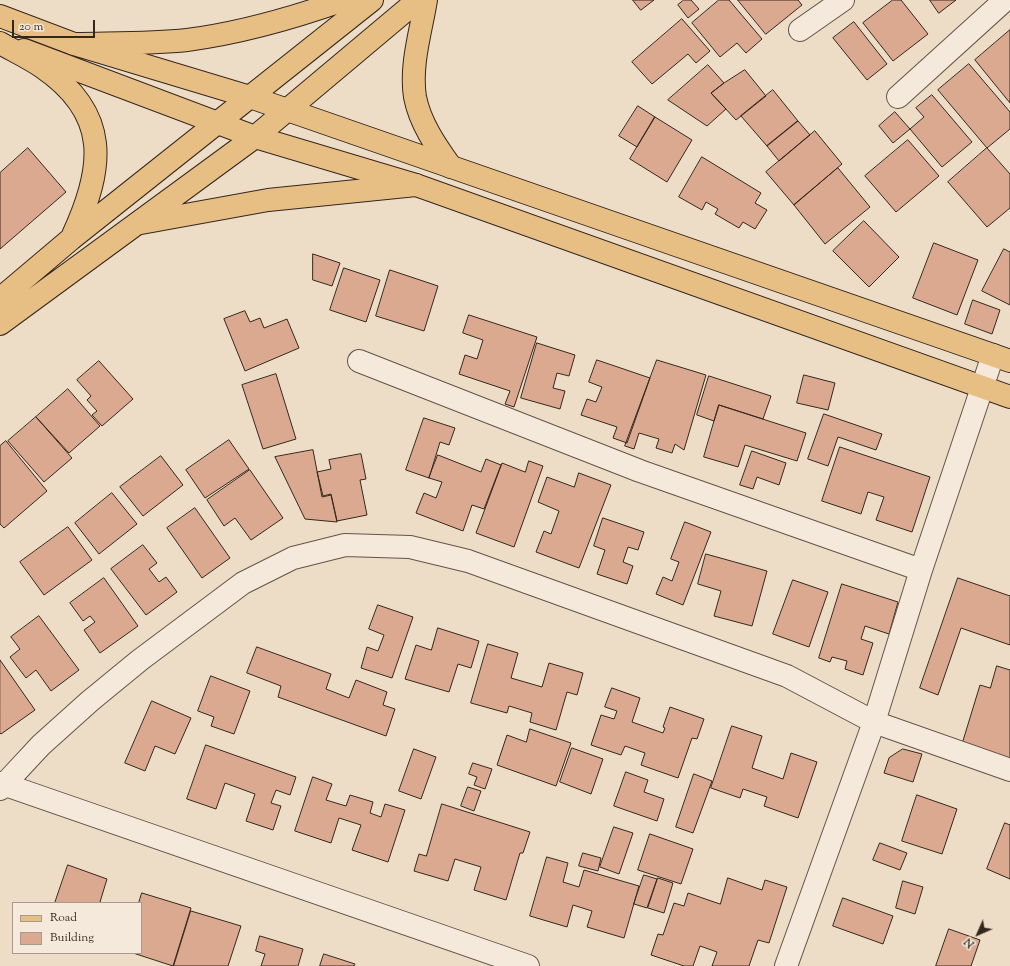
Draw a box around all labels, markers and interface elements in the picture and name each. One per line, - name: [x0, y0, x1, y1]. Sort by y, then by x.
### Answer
- scale bar: [14, 12, 97, 38]
- text: 20 m: [19, 18, 43, 36]
- legend: [12, 902, 142, 954]
- text: Road: [50, 909, 77, 927]
- north arrow: [958, 914, 998, 954]
- text: Building: [50, 929, 94, 947]
- text: N: [961, 934, 978, 951]

